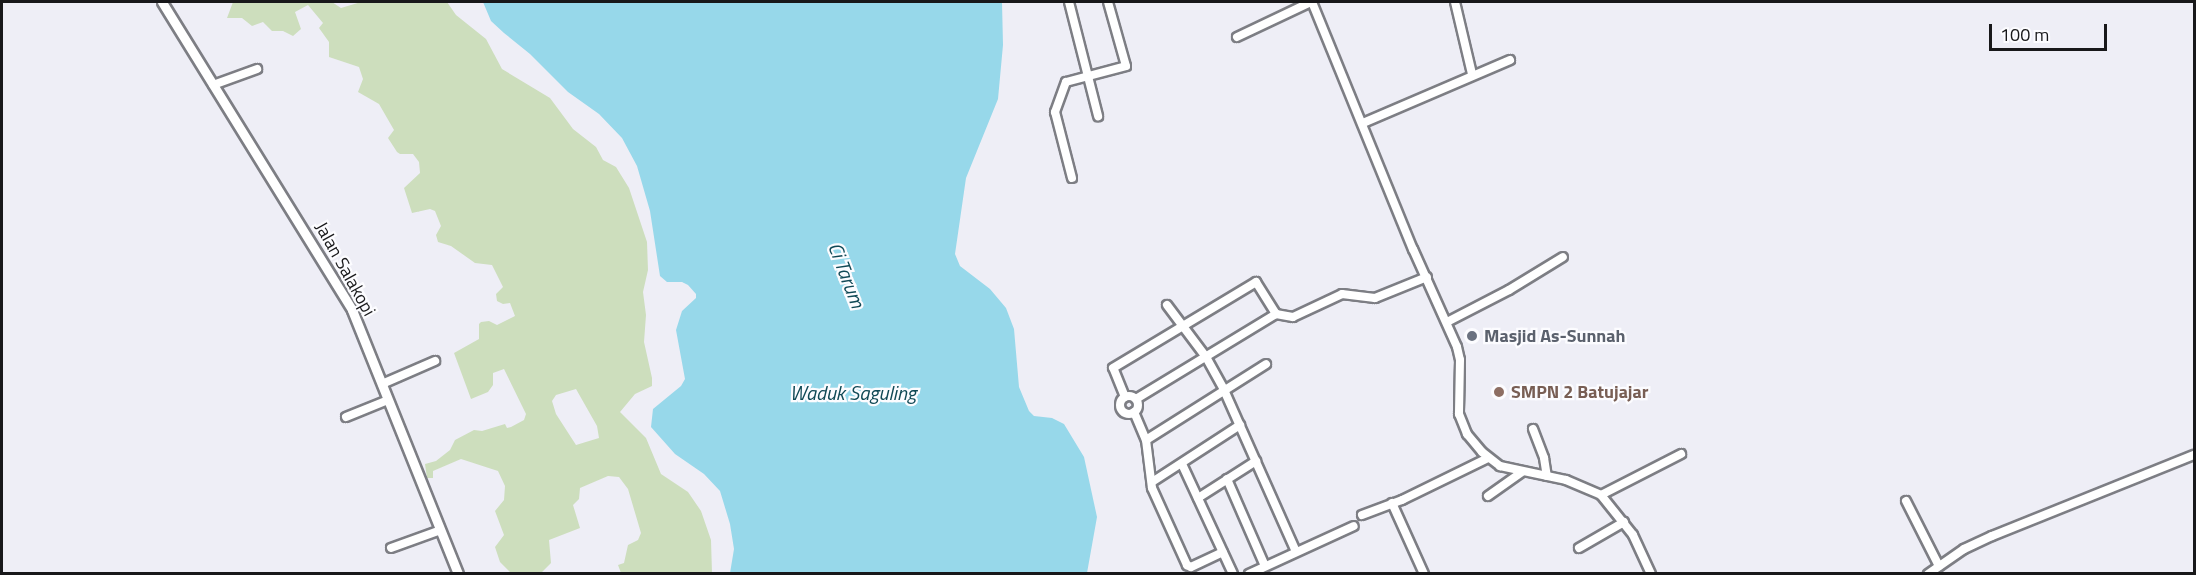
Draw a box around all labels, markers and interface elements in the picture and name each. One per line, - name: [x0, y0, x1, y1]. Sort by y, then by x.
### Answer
- scale bar: [1992, 12, 2110, 50]
- text: 100 m: [2000, 21, 2049, 48]
- street label: Jalan Salakopi: [310, 218, 380, 320]
- water label: Ci Tarum: [824, 239, 870, 311]
- place label: Masjid As-Sunnah: [1484, 325, 1625, 347]
- marker: Masjid As-Sunnah: [1465, 329, 1479, 343]
- water label: Waduk Saguling: [790, 380, 916, 404]
- place label: SMPN 2 Batujajar: [1511, 381, 1648, 403]
- marker: SMPN 2 Batujajar: [1492, 385, 1506, 399]

